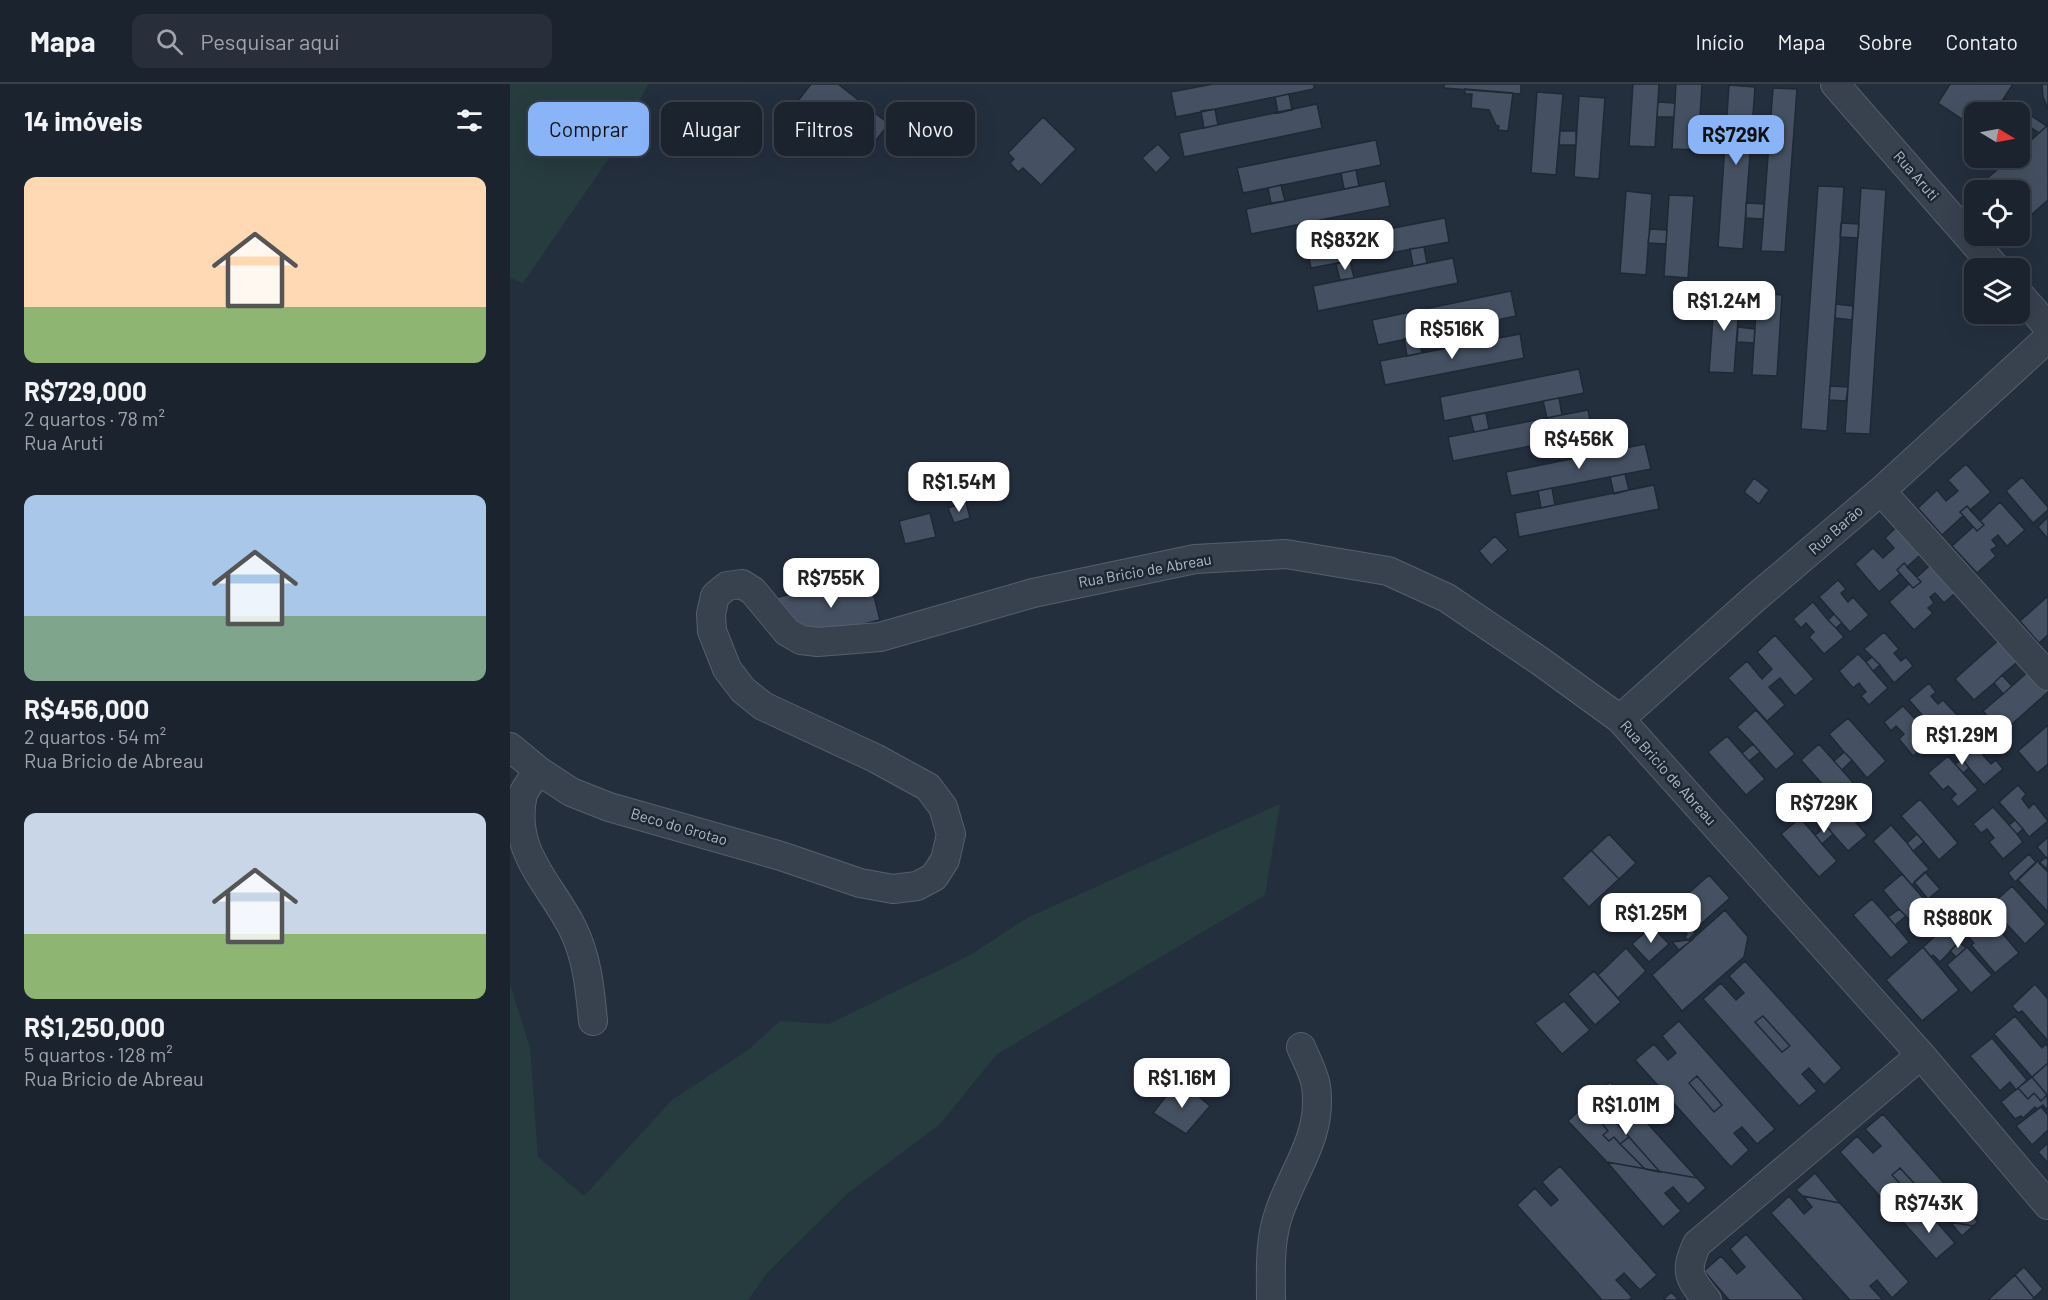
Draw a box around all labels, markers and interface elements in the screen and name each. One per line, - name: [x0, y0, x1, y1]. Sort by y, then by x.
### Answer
- search box: [132, 14, 552, 68]
- text: Mapa: [30, 24, 96, 58]
- icon: search: [153, 25, 186, 58]
- text: Pesquisar aqui: [201, 28, 340, 54]
- text: Início: [1696, 29, 1744, 54]
- text: Mapa: [1777, 29, 1826, 54]
- text: Sobre: [1859, 29, 1912, 54]
- text: Contato: [1945, 29, 2018, 54]
- chip: Comprar: [528, 102, 649, 156]
- chip: Alugar: [661, 102, 762, 156]
- chip: Filtros: [774, 102, 874, 156]
- chip: Novo: [886, 102, 975, 156]
- north arrow: [1964, 102, 2030, 168]
- map controls: [1964, 102, 2030, 324]
- icon: filters: [453, 104, 486, 137]
- text: 14 imóveis: [24, 105, 142, 136]
- pin: R$729K: [1687, 115, 1785, 166]
- text: R$729K: [1702, 122, 1770, 146]
- street label: Rua Aruti: [1890, 147, 1943, 204]
- button: locate: [1964, 180, 2030, 246]
- icon: home: [201, 216, 309, 324]
- pin: R$832K: [1296, 220, 1394, 271]
- text: R$832K: [1310, 227, 1380, 251]
- button: layers: [1964, 258, 2030, 324]
- pin: R$1.24M: [1669, 281, 1779, 332]
- text: R$1.24M: [1687, 288, 1761, 312]
- pin: R$516K: [1403, 309, 1501, 360]
- text: R$516K: [1420, 316, 1484, 340]
- text: R$729,000: [24, 375, 147, 406]
- text: 2 quartos · 78 m²: [24, 406, 165, 430]
- pin: R$456K: [1530, 419, 1628, 470]
- text: R$456K: [1544, 426, 1614, 450]
- text: Rua Aruti: [24, 430, 104, 454]
- pin: R$1.54M: [904, 462, 1014, 513]
- text: R$1.54M: [922, 469, 996, 493]
- street label: Rua Barão: [1805, 501, 1866, 558]
- icon: home: [201, 534, 309, 642]
- street label: Rua Bricio de Abreau: [1077, 549, 1213, 591]
- pin: R$755K: [782, 558, 880, 609]
- text: R$755K: [797, 565, 865, 589]
- text: R$456,000: [24, 693, 149, 724]
- pin: R$1.29M: [1907, 715, 2017, 766]
- street label: Rua Bricio de Abreau: [1617, 716, 1721, 828]
- text: R$1.29M: [1926, 722, 1998, 746]
- text: 2 quartos · 54 m²: [24, 724, 166, 748]
- text: Rua Bricio de Abreau: [24, 748, 204, 772]
- pin: R$729K: [1775, 783, 1873, 834]
- text: R$729K: [1790, 790, 1858, 814]
- street label: Beco do Grotao: [629, 804, 730, 848]
- icon: home: [201, 852, 309, 960]
- pin: R$1.25M: [1596, 893, 1706, 944]
- pin: R$880K: [1909, 898, 2007, 949]
- text: R$1.25M: [1615, 900, 1687, 924]
- text: R$880K: [1923, 905, 1993, 929]
- text: R$1,250,000: [24, 1011, 165, 1042]
- text: 5 quartos · 128 m²: [24, 1042, 173, 1066]
- pin: R$1.16M: [1127, 1058, 1237, 1109]
- text: R$1.16M: [1148, 1065, 1216, 1089]
- text: Rua Bricio de Abreau: [24, 1066, 204, 1090]
- pin: R$1.01M: [1571, 1085, 1681, 1136]
- text: R$1.01M: [1592, 1092, 1660, 1116]
- pin: R$743K: [1880, 1183, 1978, 1234]
- text: R$743K: [1894, 1190, 1964, 1214]

